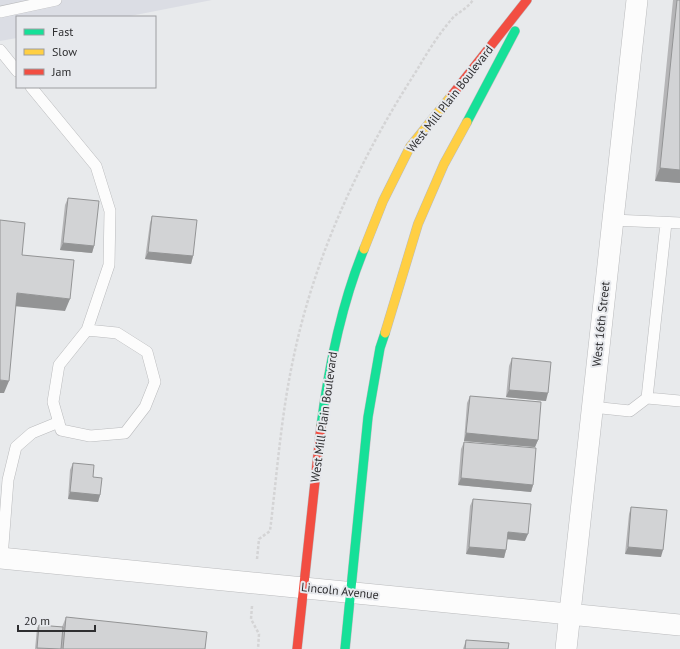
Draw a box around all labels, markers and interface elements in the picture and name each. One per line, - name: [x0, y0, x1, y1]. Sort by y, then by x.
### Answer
- legend: [16, 16, 156, 88]
- text: Fast: [52, 24, 73, 39]
- street label: West Mill Plain Boulevard: [403, 42, 496, 155]
- text: Slow: [52, 44, 77, 59]
- text: Jam: [51, 64, 71, 79]
- street label: West 16th Street: [589, 281, 612, 367]
- street label: West Mill Plain Boulevard: [307, 351, 340, 483]
- street label: Lincoln Avenue: [301, 579, 380, 602]
- scale bar: [18, 607, 95, 633]
- text: 20 m: [24, 613, 50, 628]

